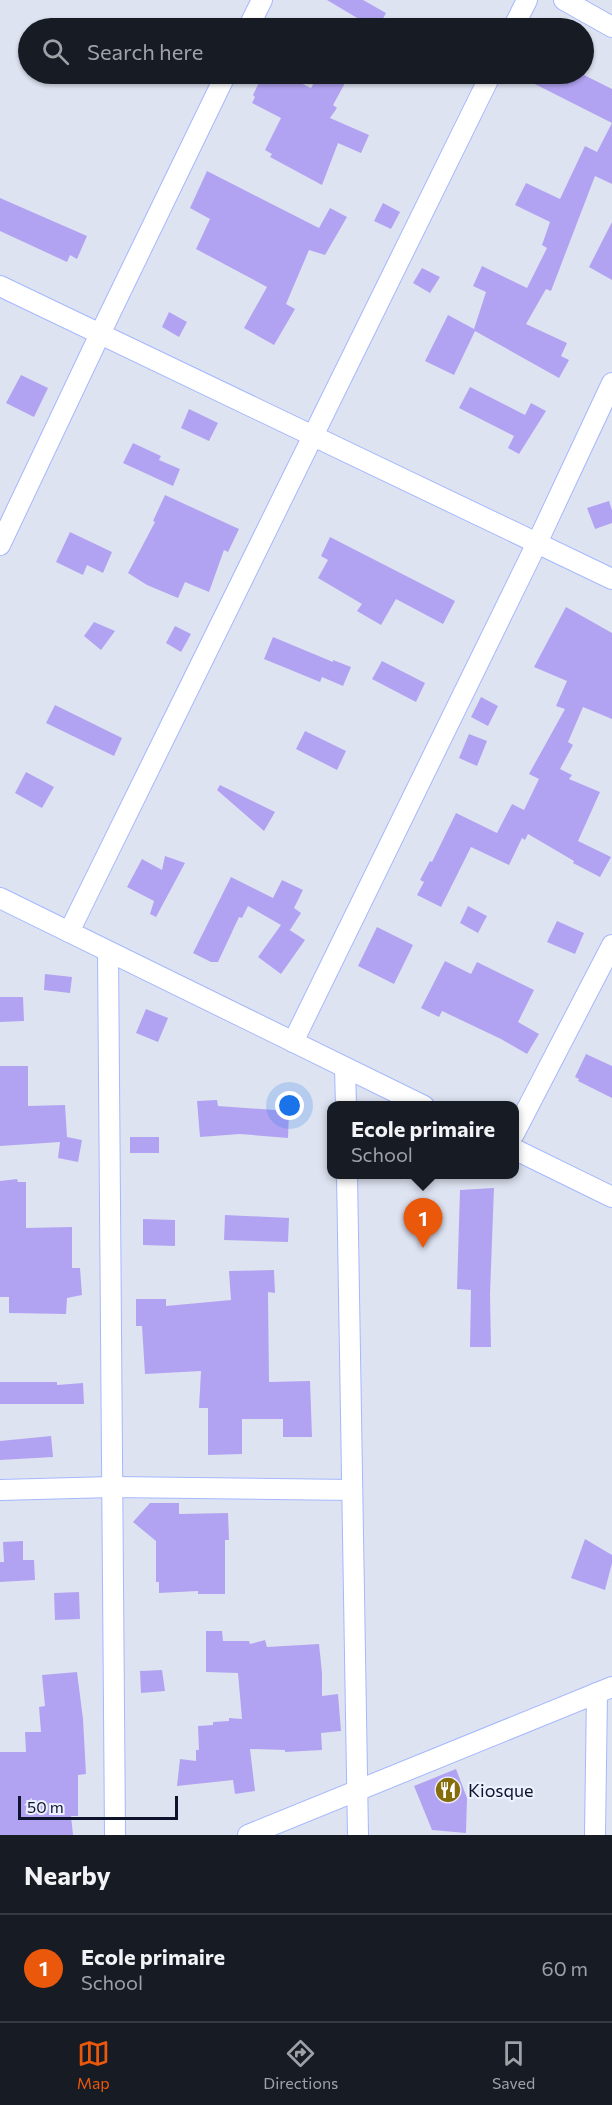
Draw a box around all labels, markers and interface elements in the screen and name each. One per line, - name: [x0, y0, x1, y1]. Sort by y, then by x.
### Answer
- search box: [18, 18, 594, 84]
- icon: search: [39, 35, 72, 68]
- text: Search here: [87, 38, 203, 65]
- your location: [275, 1091, 304, 1120]
- popup: [327, 1101, 519, 1179]
- text: Ecole primaire: [351, 1115, 495, 1142]
- text: School: [351, 1142, 413, 1166]
- pin: 1: [404, 1198, 442, 1248]
- restaurant icon: Kiosque: [433, 1775, 463, 1805]
- place label: Kiosque: [468, 1779, 534, 1801]
- scale bar: [18, 1793, 178, 1820]
- text: 50 m: [27, 1797, 64, 1816]
- text: Nearby: [24, 1859, 111, 1890]
- text: Ecole primaire: [81, 1943, 225, 1970]
- text: 1: [39, 1956, 48, 1980]
- text: 60 m: [542, 1956, 588, 1980]
- text: School: [81, 1970, 143, 1994]
- tab: Map: [77, 2037, 110, 2092]
- tab: Directions: [263, 2037, 338, 2092]
- tab: Saved: [492, 2037, 535, 2092]

